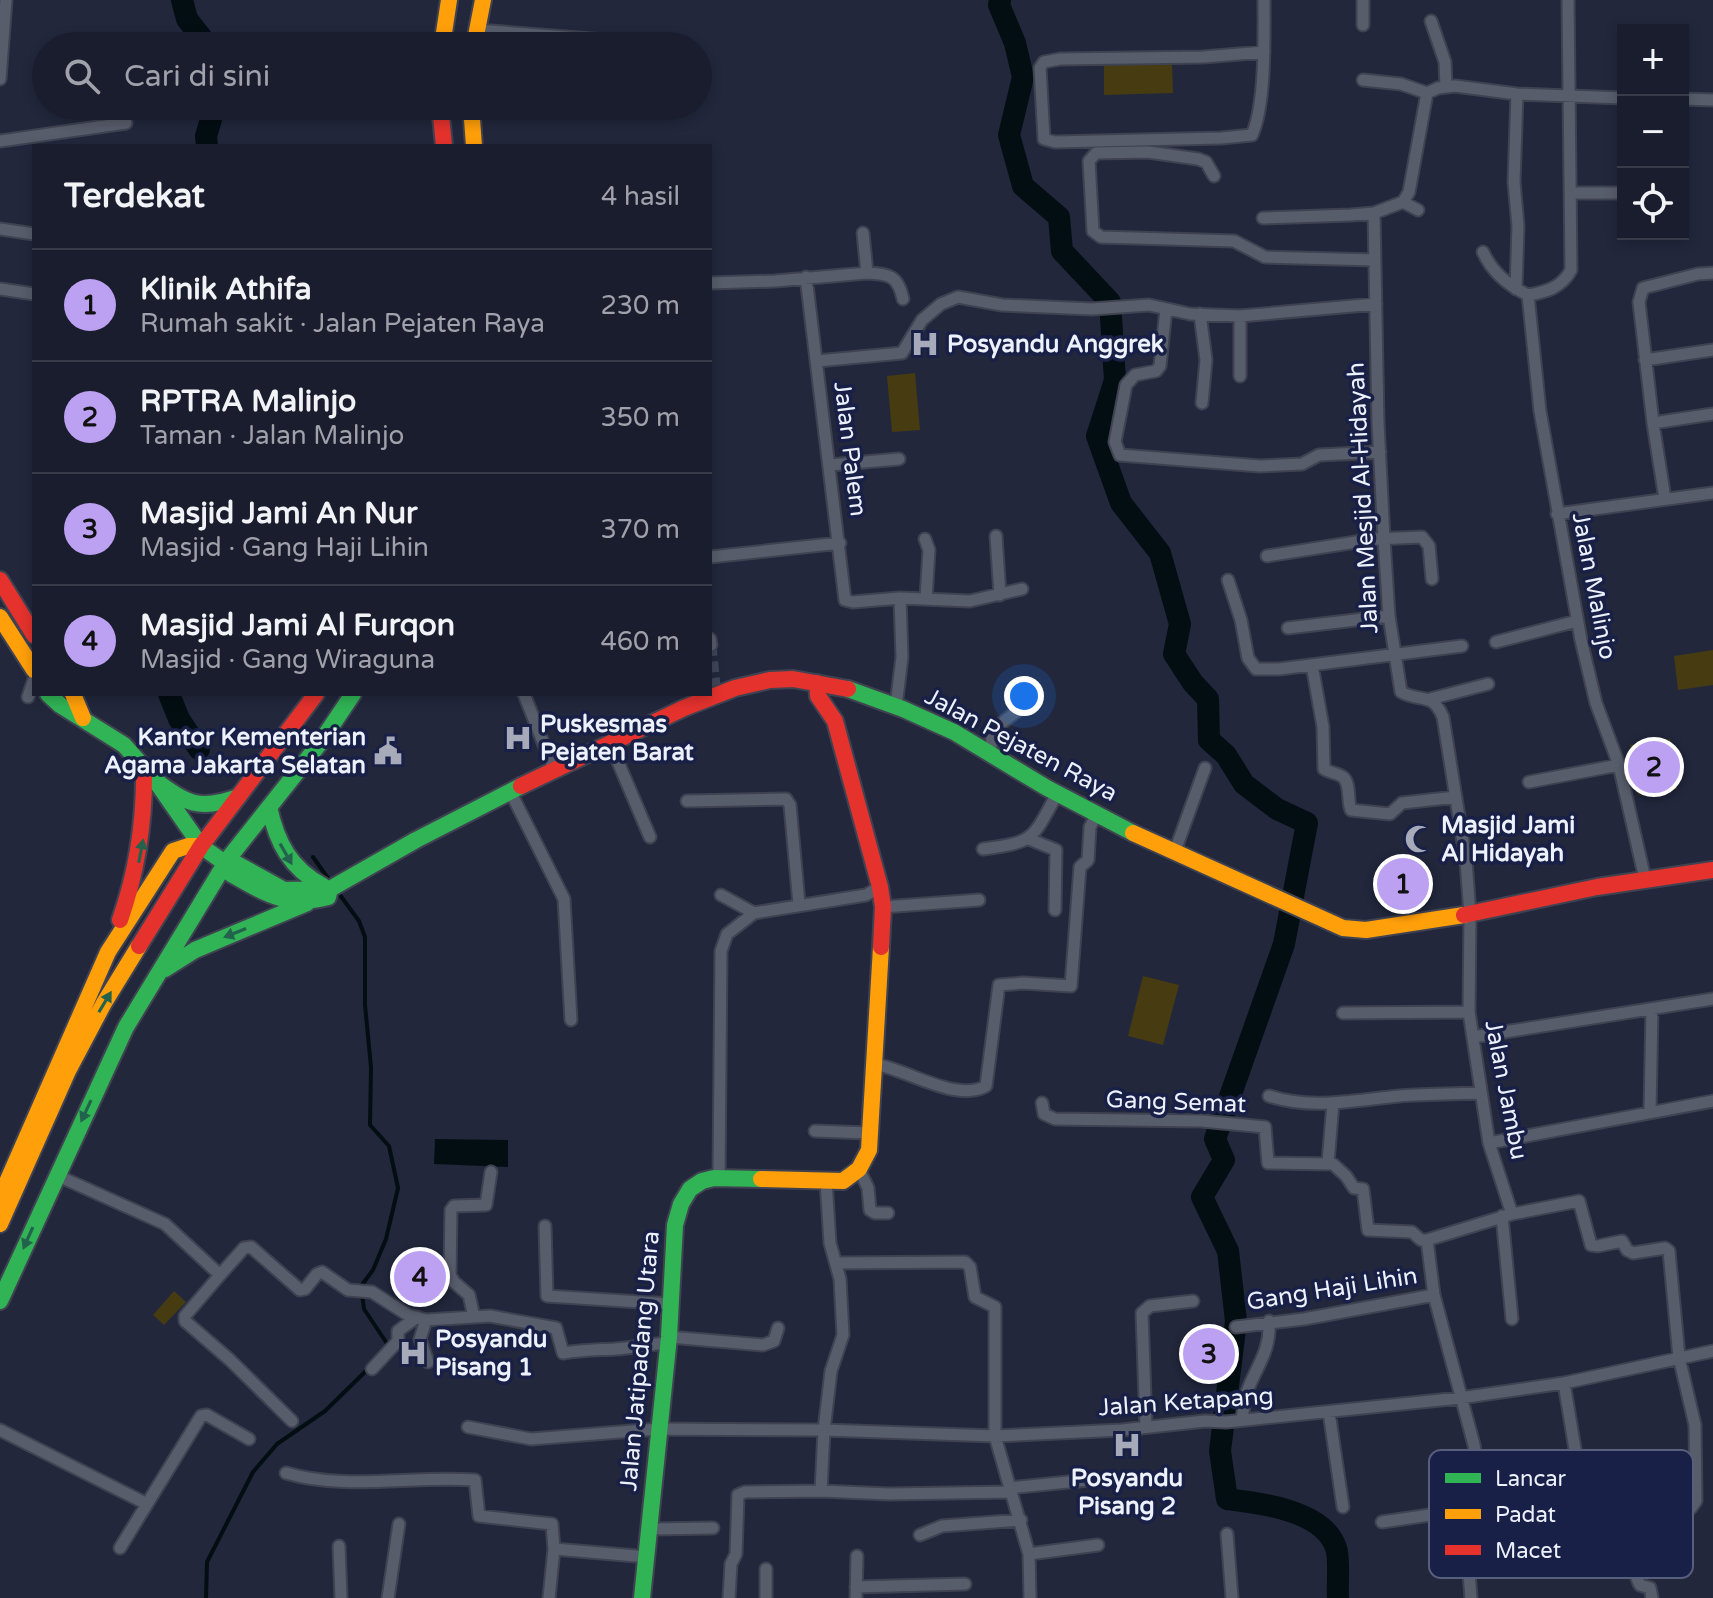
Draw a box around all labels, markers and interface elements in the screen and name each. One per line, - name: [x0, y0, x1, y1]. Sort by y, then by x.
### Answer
- map controls: [1617, 24, 1689, 240]
- button: +: [1617, 24, 1689, 96]
- search box: [32, 32, 712, 120]
- icon: search: [60, 54, 104, 98]
- text: Cari di sini: [124, 58, 270, 95]
- button: −: [1617, 96, 1689, 168]
- button: locate: [1617, 168, 1689, 240]
- text: Terdekat: [64, 176, 205, 217]
- text: 4 hasil: [601, 181, 680, 212]
- text: Klinik Athifa: [140, 271, 312, 308]
- text: 1: [82, 290, 98, 321]
- text: 230 m: [600, 290, 680, 321]
- text: Rumah sakit · Jalan Pejaten Raya: [140, 308, 545, 339]
- hospital icon: Posyandu Anggrek: [910, 329, 940, 359]
- place label: Posyandu Anggrek: [947, 330, 1164, 359]
- street label: Jalan Mesjid Al-Hidayah: [1341, 362, 1385, 634]
- street label: Jalan Palem: [827, 380, 873, 518]
- text: RPTRA Malinjo: [140, 383, 356, 420]
- text: 2: [82, 402, 98, 433]
- text: 350 m: [600, 402, 680, 433]
- text: Taman · Jalan Malinjo: [140, 420, 404, 451]
- text: Masjid Jami An Nur: [140, 495, 417, 532]
- street label: Jalan Malinjo: [1566, 510, 1622, 662]
- text: 3: [82, 514, 98, 545]
- text: 370 m: [600, 514, 680, 545]
- text: Masjid · Gang Haji Lihin: [140, 532, 429, 563]
- text: Masjid Jami Al Furqon: [140, 607, 455, 644]
- text: 4: [82, 626, 98, 657]
- text: 460 m: [600, 626, 680, 657]
- text: Masjid · Gang Wiraguna: [140, 644, 435, 675]
- your location: [1004, 676, 1044, 716]
- street label: Jalan Pejaten Raya: [920, 682, 1122, 808]
- place label: Puskesmas Pejaten Barat: [540, 710, 695, 767]
- place label: Kantor Kementerian Agama Jakarta Selatan: [104, 723, 366, 780]
- hospital icon: Puskesmas Pejaten Barat: [503, 723, 533, 753]
- public building icon: Kantor Kementerian Agama Jakarta Selatan: [373, 736, 403, 766]
- pin: 2: [1628, 737, 1680, 797]
- place label: Masjid Jami Al Hidayah: [1441, 811, 1575, 868]
- mosque icon: Masjid Jami Al Hidayah: [1404, 824, 1434, 854]
- one-way arrow: [135, 838, 147, 863]
- one-way arrow: [279, 843, 293, 865]
- pin: 1: [1377, 854, 1429, 914]
- one-way arrow: [223, 927, 247, 940]
- one-way arrow: [98, 991, 112, 1013]
- street label: Jalan Jambu: [1478, 1018, 1534, 1162]
- street label: Gang Semat: [1105, 1085, 1247, 1119]
- one-way arrow: [79, 1099, 93, 1122]
- one-way arrow: [21, 1226, 35, 1250]
- street label: Jalan Jatipadang Utara: [614, 1230, 666, 1492]
- pin: 4: [394, 1247, 446, 1307]
- street label: Gang Haji Lihin: [1244, 1261, 1420, 1317]
- pin: 3: [1183, 1324, 1235, 1384]
- place label: Posyandu Pisang 1: [435, 1325, 547, 1382]
- hospital icon: Posyandu Pisang 1: [398, 1338, 428, 1368]
- street label: Jalan Ketapang: [1097, 1381, 1275, 1423]
- hospital icon: Posyandu Pisang 2: [1112, 1430, 1142, 1460]
- legend: [1429, 1450, 1693, 1578]
- place label: Posyandu Pisang 2: [1071, 1464, 1183, 1521]
- text: Lancar: [1495, 1466, 1567, 1492]
- text: Padat: [1495, 1502, 1556, 1528]
- text: Macet: [1495, 1538, 1561, 1564]

